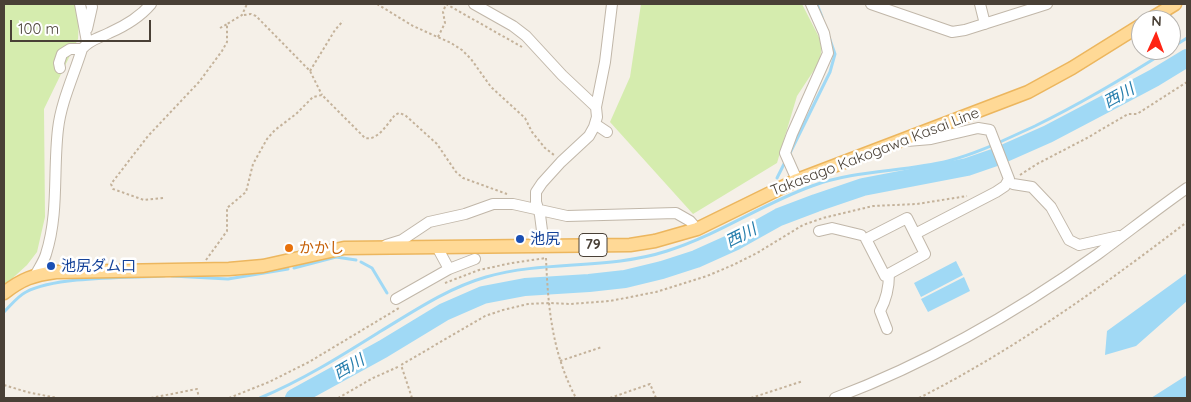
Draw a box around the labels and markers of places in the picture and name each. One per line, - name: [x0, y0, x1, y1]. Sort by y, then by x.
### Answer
- place label: 池尻: [530, 230, 560, 248]
- marker: 池尻: [514, 233, 526, 245]
- place label: かかし: [299, 239, 344, 257]
- marker: かかし: [283, 242, 295, 254]
- place label: 池尻ダム口: [61, 257, 136, 275]
- marker: 池尻ダム口: [45, 260, 57, 272]

